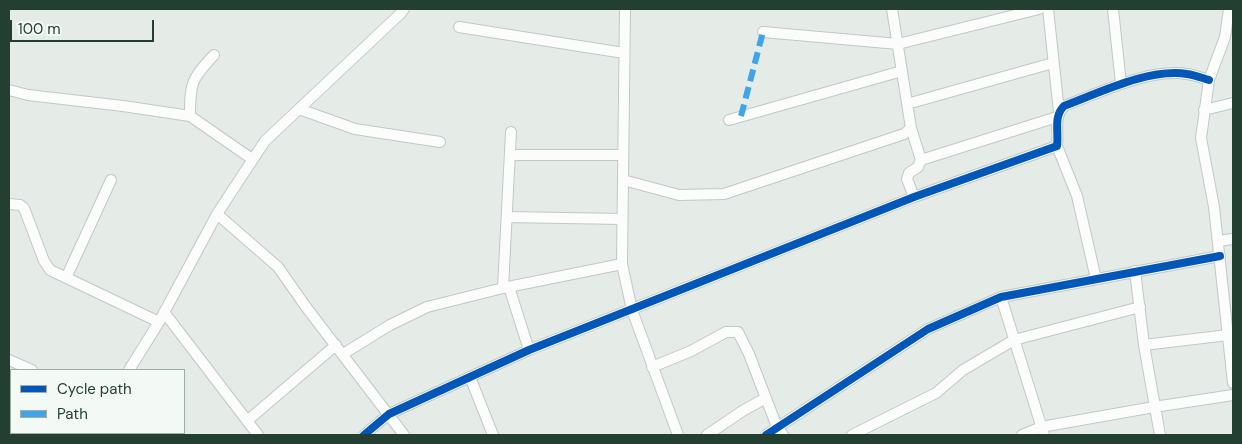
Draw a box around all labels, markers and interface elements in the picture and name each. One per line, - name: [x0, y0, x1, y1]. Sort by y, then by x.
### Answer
- scale bar: [12, 10, 156, 42]
- text: 100 m: [18, 19, 61, 39]
- legend: [10, 369, 185, 434]
- text: Cycle path: [57, 379, 132, 399]
- text: Path: [57, 404, 88, 424]

